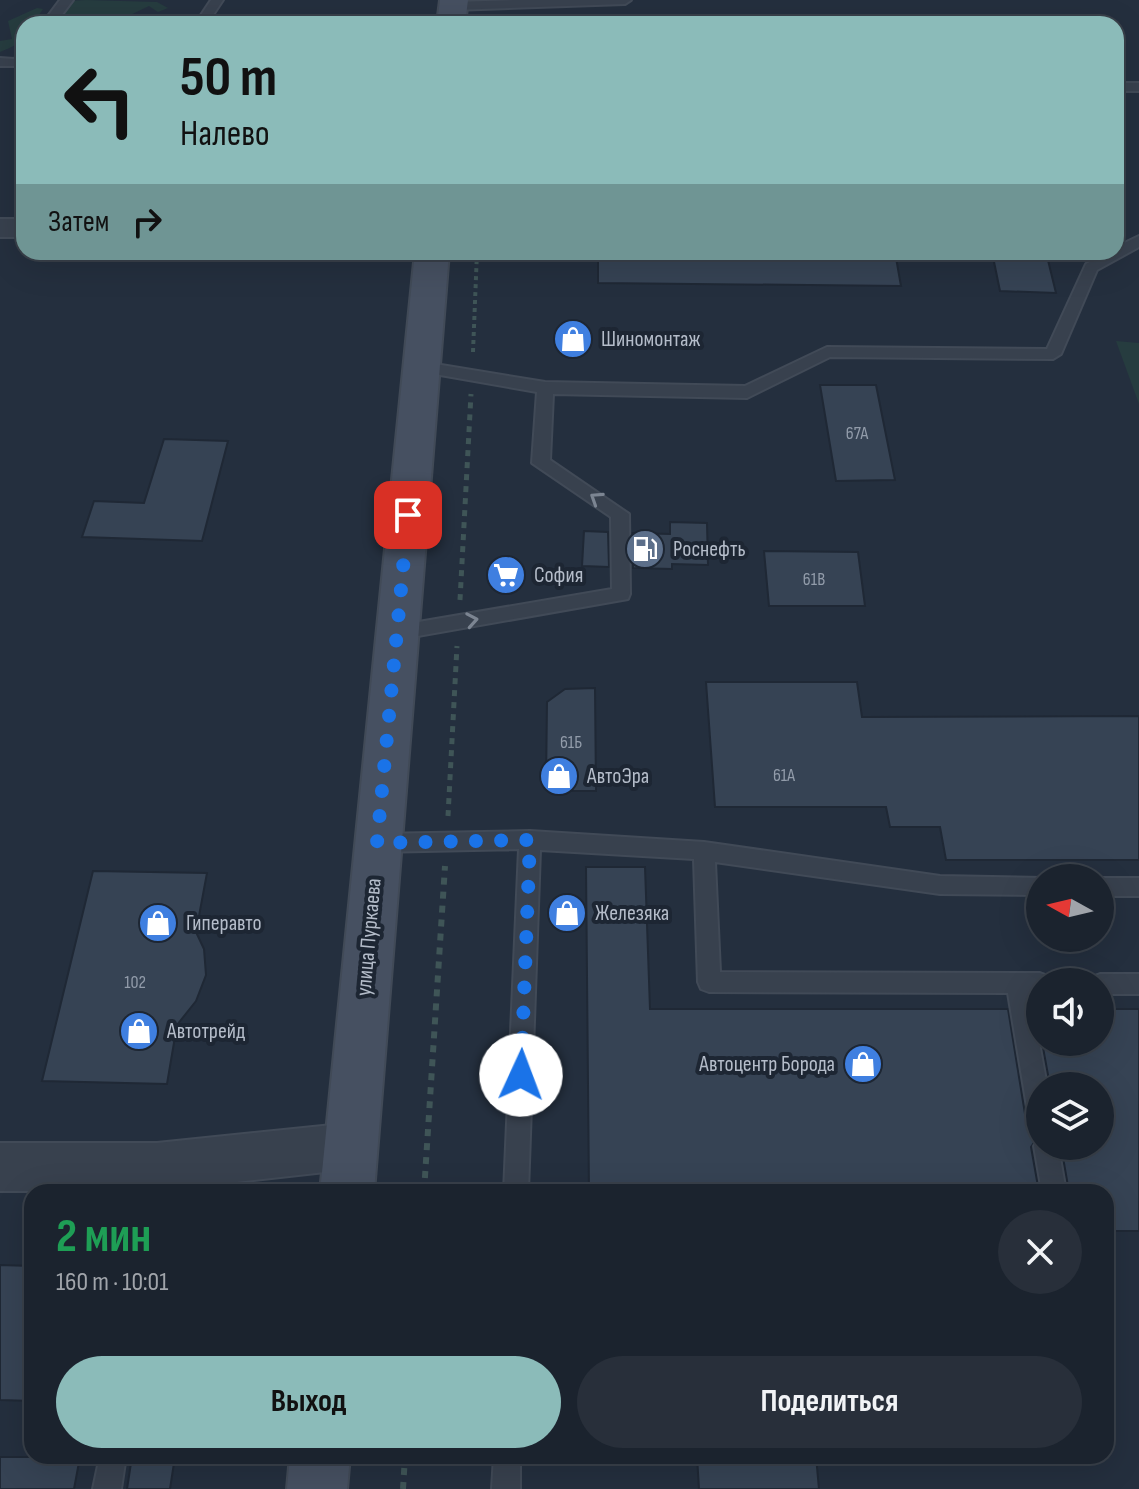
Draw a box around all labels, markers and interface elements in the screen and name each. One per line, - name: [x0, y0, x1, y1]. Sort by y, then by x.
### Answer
- text: 50 m: [180, 45, 277, 112]
- icon: left: [48, 48, 152, 152]
- text: Налево: [180, 113, 270, 156]
- icon: right: [125, 200, 169, 244]
- text: Затем: [48, 204, 109, 240]
- shop icon: Шиномонтаж: [552, 318, 594, 360]
- place label: Шиномонтаж: [601, 326, 701, 353]
- house number: 67А: [846, 423, 869, 444]
- pin: [374, 481, 442, 549]
- icon: arrive: [386, 493, 430, 537]
- one-way arrow: [590, 493, 605, 508]
- fuel station icon: Роснефть: [624, 528, 666, 570]
- place label: Роснефть: [673, 536, 746, 563]
- supermarket icon: София: [485, 554, 527, 596]
- place label: София: [534, 562, 583, 589]
- house number: 61В: [803, 569, 825, 590]
- one-way arrow: [465, 612, 479, 629]
- house number: 61Б: [560, 732, 582, 753]
- shop icon: АвтоЭра: [538, 755, 580, 797]
- place label: АвтоЭра: [586, 763, 649, 790]
- house number: 61А: [773, 765, 795, 786]
- north arrow: [1026, 864, 1114, 952]
- map controls: [1026, 864, 1114, 1160]
- street label: улица Пуркаева: [350, 877, 388, 997]
- shop icon: Железяка: [546, 892, 588, 934]
- place label: Железяка: [595, 900, 669, 927]
- shop icon: Гиперавто: [137, 902, 179, 944]
- place label: Гиперавто: [186, 910, 262, 937]
- button: sound: [1026, 968, 1114, 1056]
- house number: 102: [124, 972, 146, 993]
- shop icon: Автотрейд: [118, 1010, 160, 1052]
- place label: Автотрейд: [166, 1018, 245, 1045]
- position arrow: [479, 1033, 563, 1117]
- shop icon: Автоцентр Борода: [842, 1043, 884, 1085]
- place label: Автоцентр Борода: [698, 1051, 835, 1078]
- button: layers: [1026, 1072, 1114, 1160]
- text: 2 мин: [56, 1208, 151, 1265]
- button: close: [998, 1210, 1082, 1294]
- text: 160 m · 10:01: [56, 1267, 168, 1298]
- button: Выход: [56, 1356, 561, 1448]
- button: Поделиться: [577, 1356, 1082, 1448]

